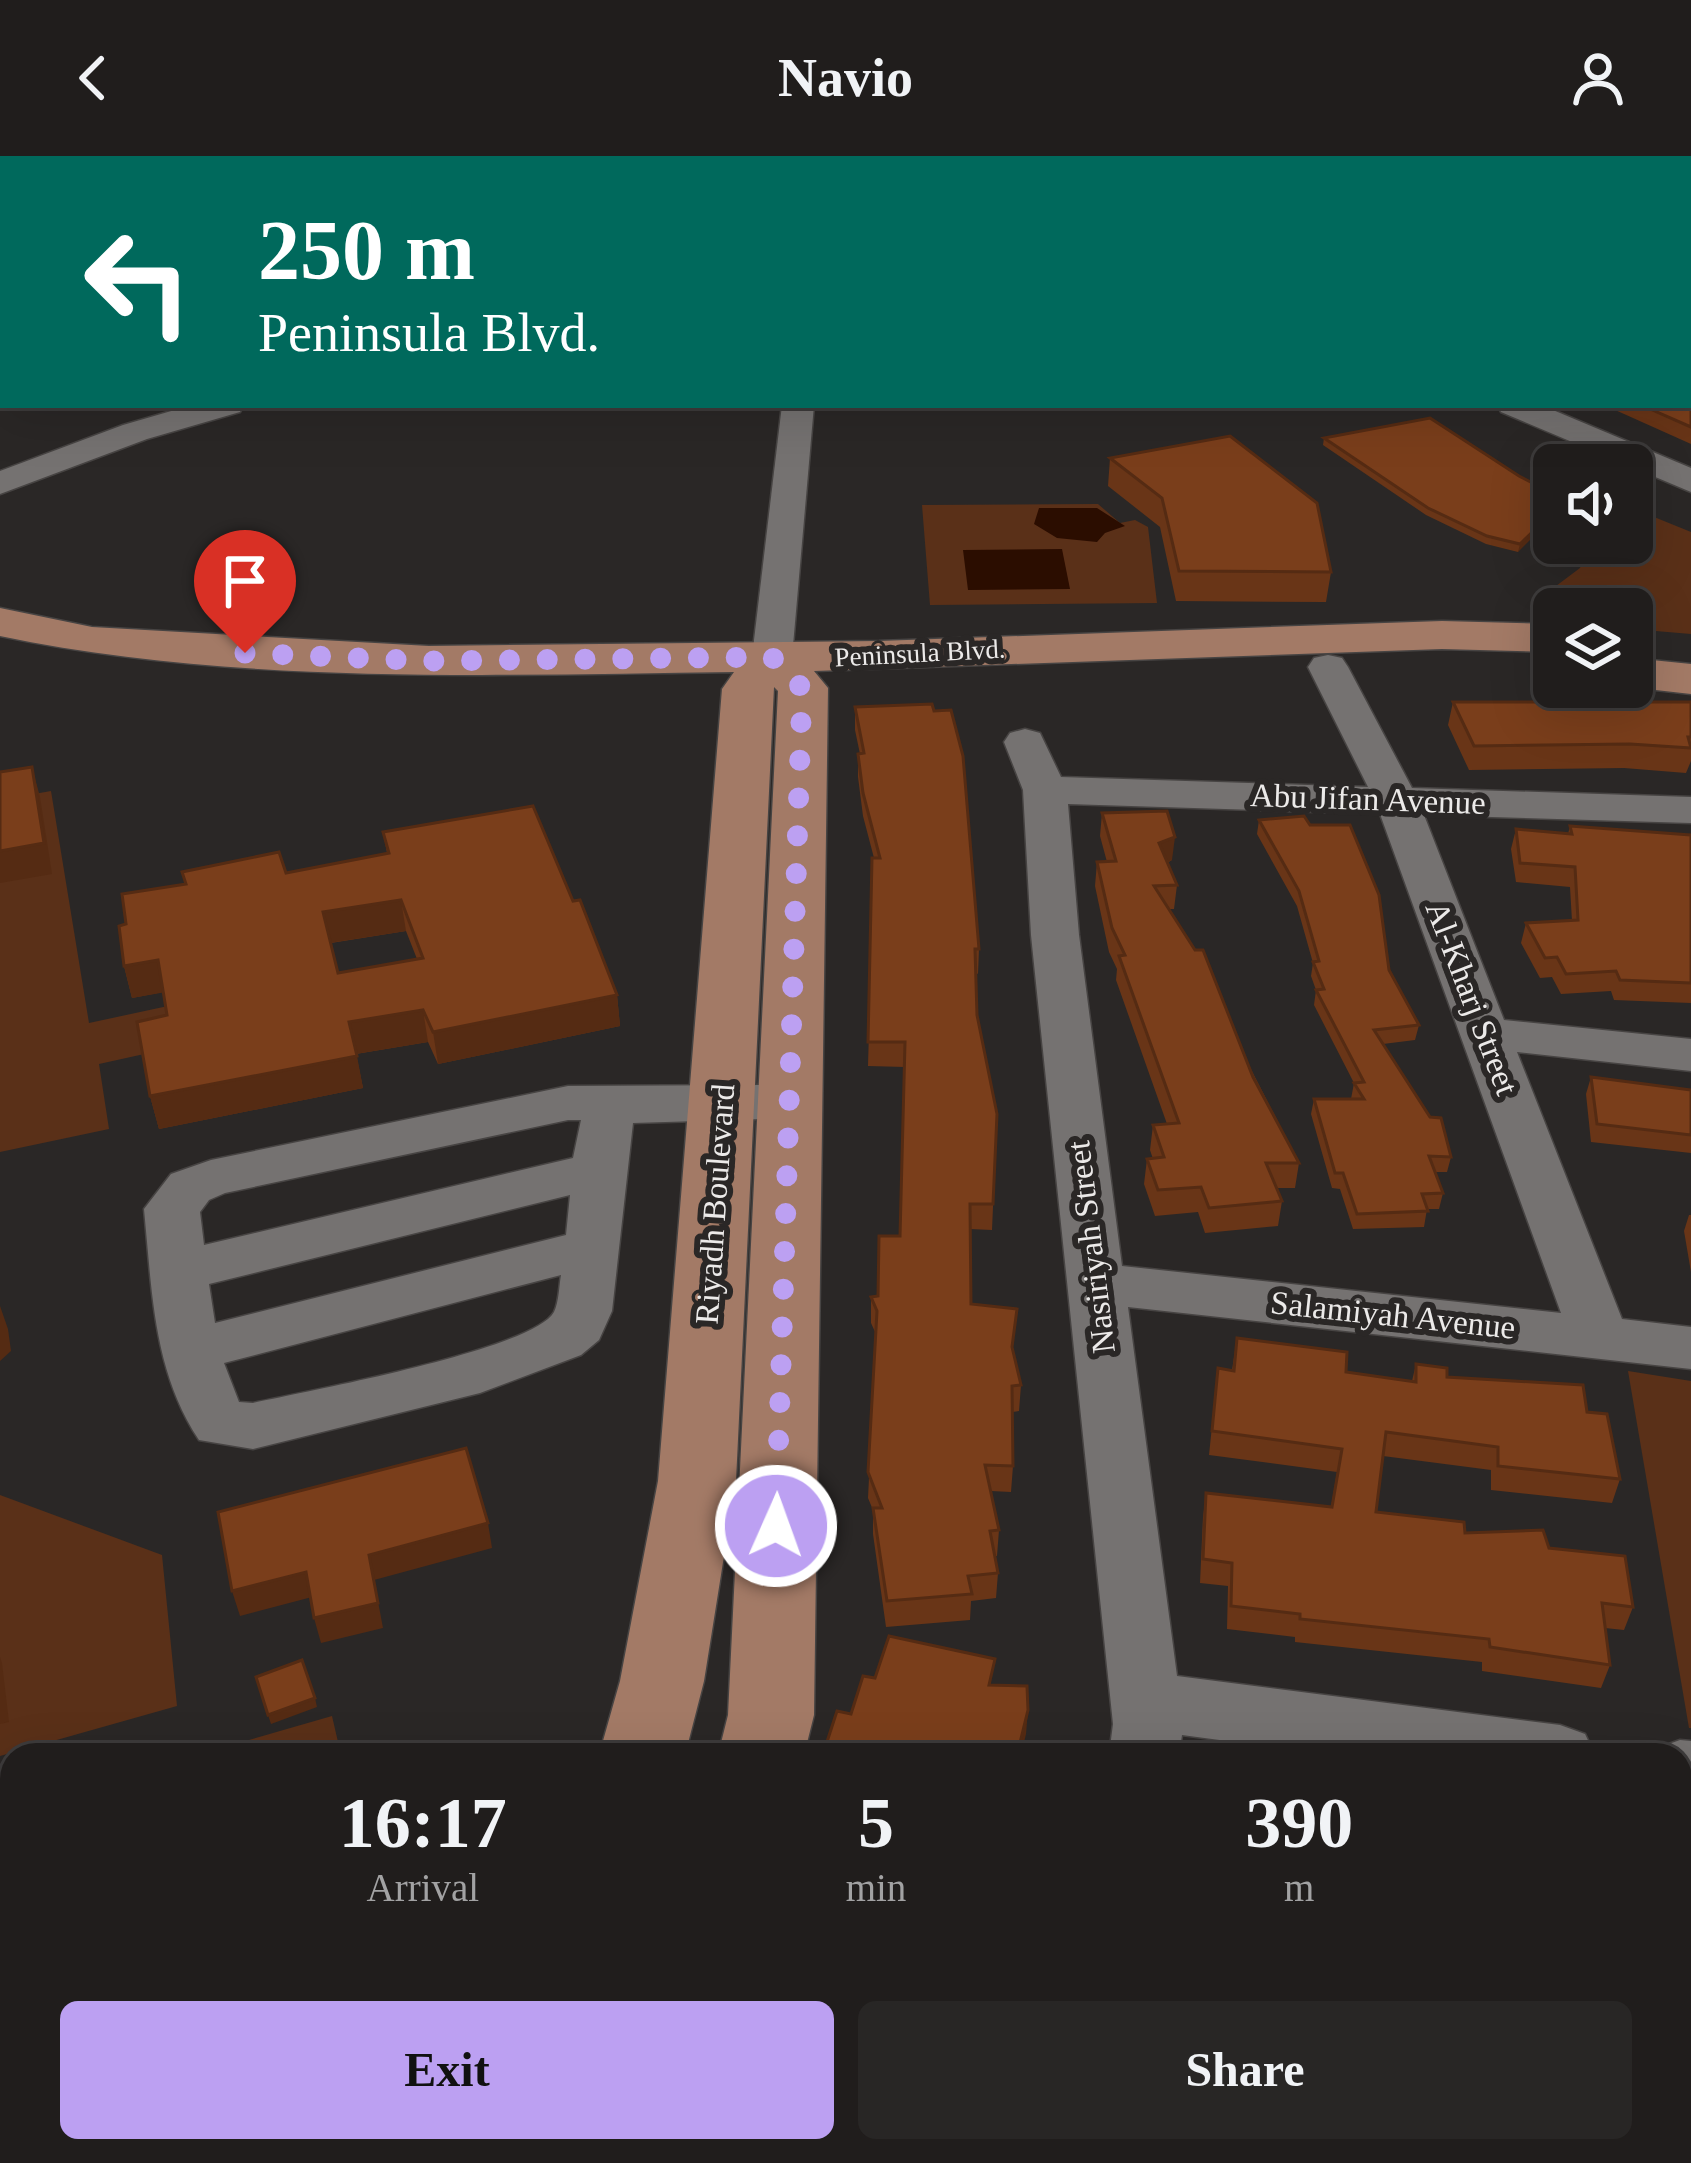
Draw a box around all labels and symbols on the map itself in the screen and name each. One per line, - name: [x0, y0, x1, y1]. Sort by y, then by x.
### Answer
- pin: [194, 530, 296, 653]
- street label: Peninsula Blvd.: [834, 634, 1006, 672]
- street label: Abu Jifan Avenue: [1250, 777, 1486, 821]
- street label: Al-Kharj Street: [1419, 896, 1525, 1100]
- street label: Riyadh Boulevard: [689, 1082, 741, 1325]
- street label: Nasiriyah Street: [1060, 1139, 1122, 1355]
- street label: Salamiyah Avenue: [1269, 1284, 1517, 1346]
- position arrow: [713, 1463, 839, 1589]

